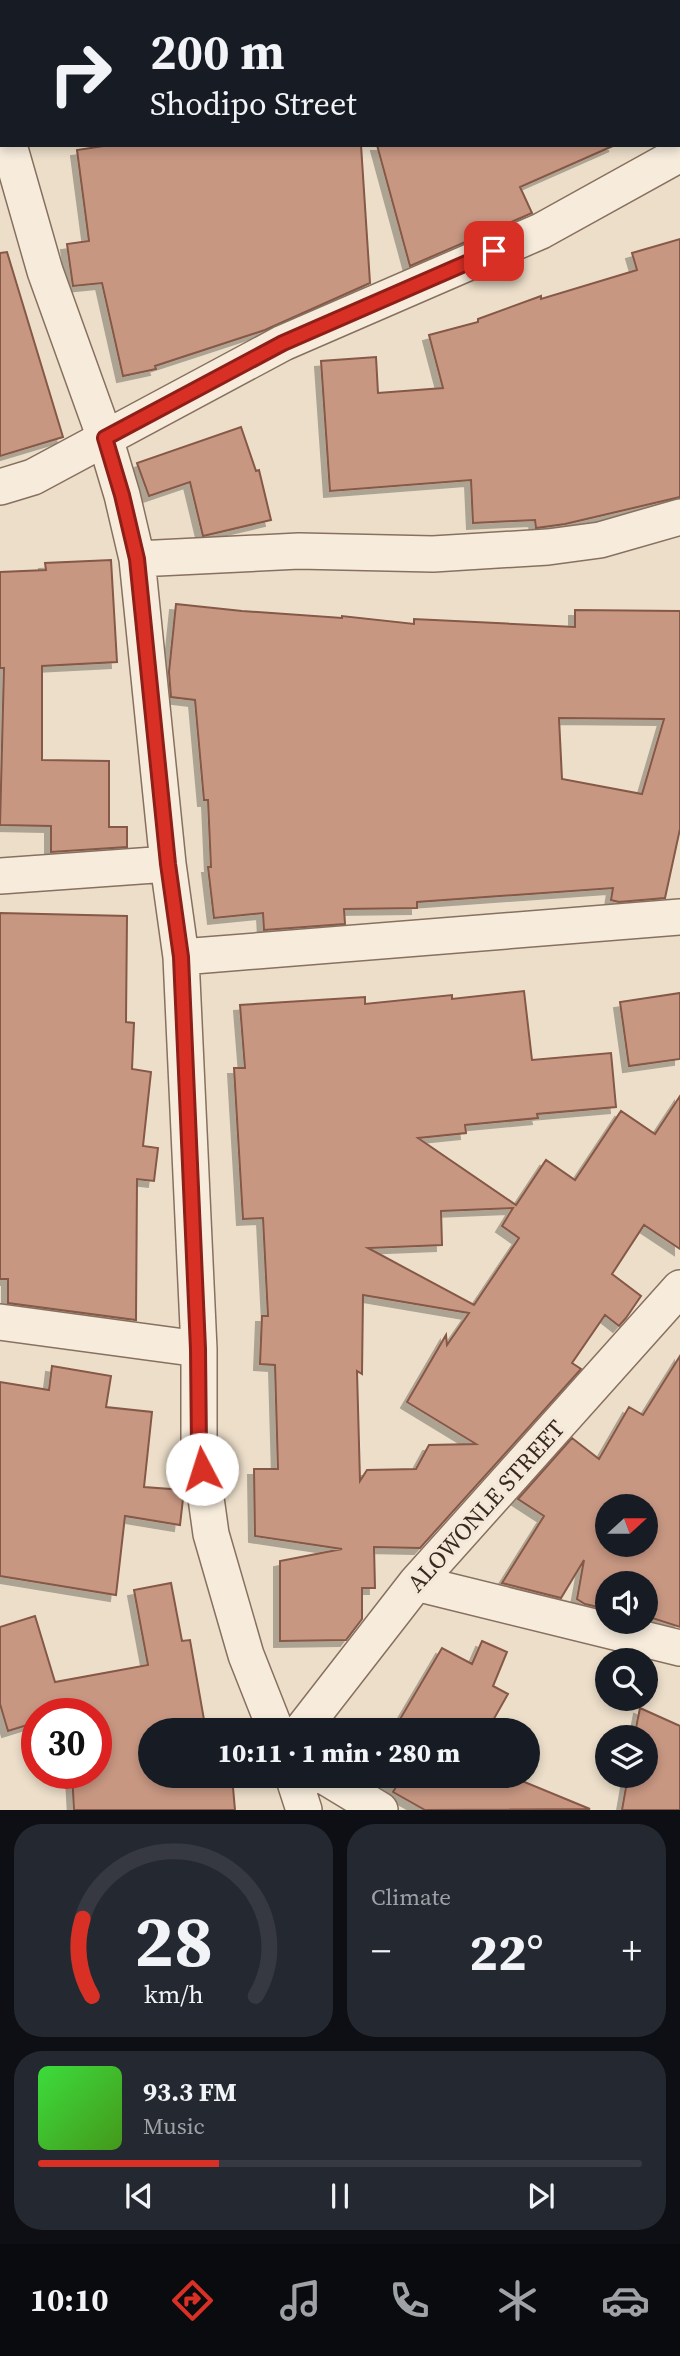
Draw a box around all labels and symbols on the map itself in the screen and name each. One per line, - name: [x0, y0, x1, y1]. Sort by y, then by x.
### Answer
- pin: [464, 221, 524, 281]
- street label: ALOWONLE STREET: [399, 1412, 572, 1599]
- position arrow: [165, 1432, 239, 1506]
- north arrow: [595, 1494, 658, 1558]
- speed limit sign: 30: [21, 1698, 112, 1789]

